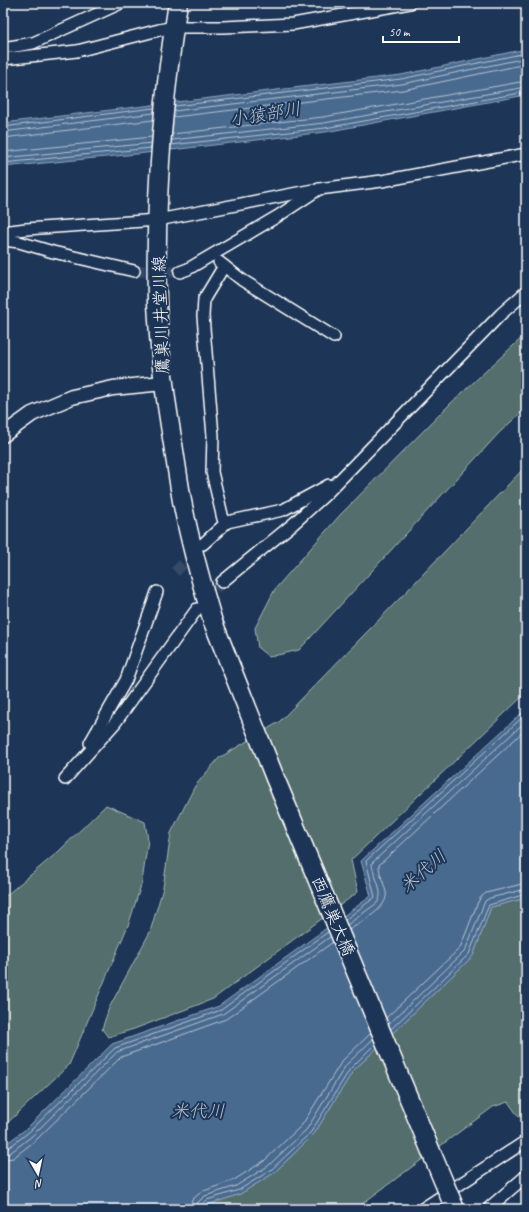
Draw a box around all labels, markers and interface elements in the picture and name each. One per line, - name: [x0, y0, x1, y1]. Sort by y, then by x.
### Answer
- scale bar: [383, 18, 459, 44]
- text: 50 m: [389, 24, 411, 40]
- water label: 小猿部川: [228, 98, 302, 130]
- street label: 鷹巣川井堂川線: [148, 255, 174, 375]
- water label: 米代川: [395, 845, 451, 897]
- street label: 西鷹巣大橋: [307, 873, 359, 959]
- water label: 米代川: [171, 1100, 225, 1122]
- north arrow: [18, 1154, 58, 1194]
- text: N: [33, 1176, 44, 1192]

